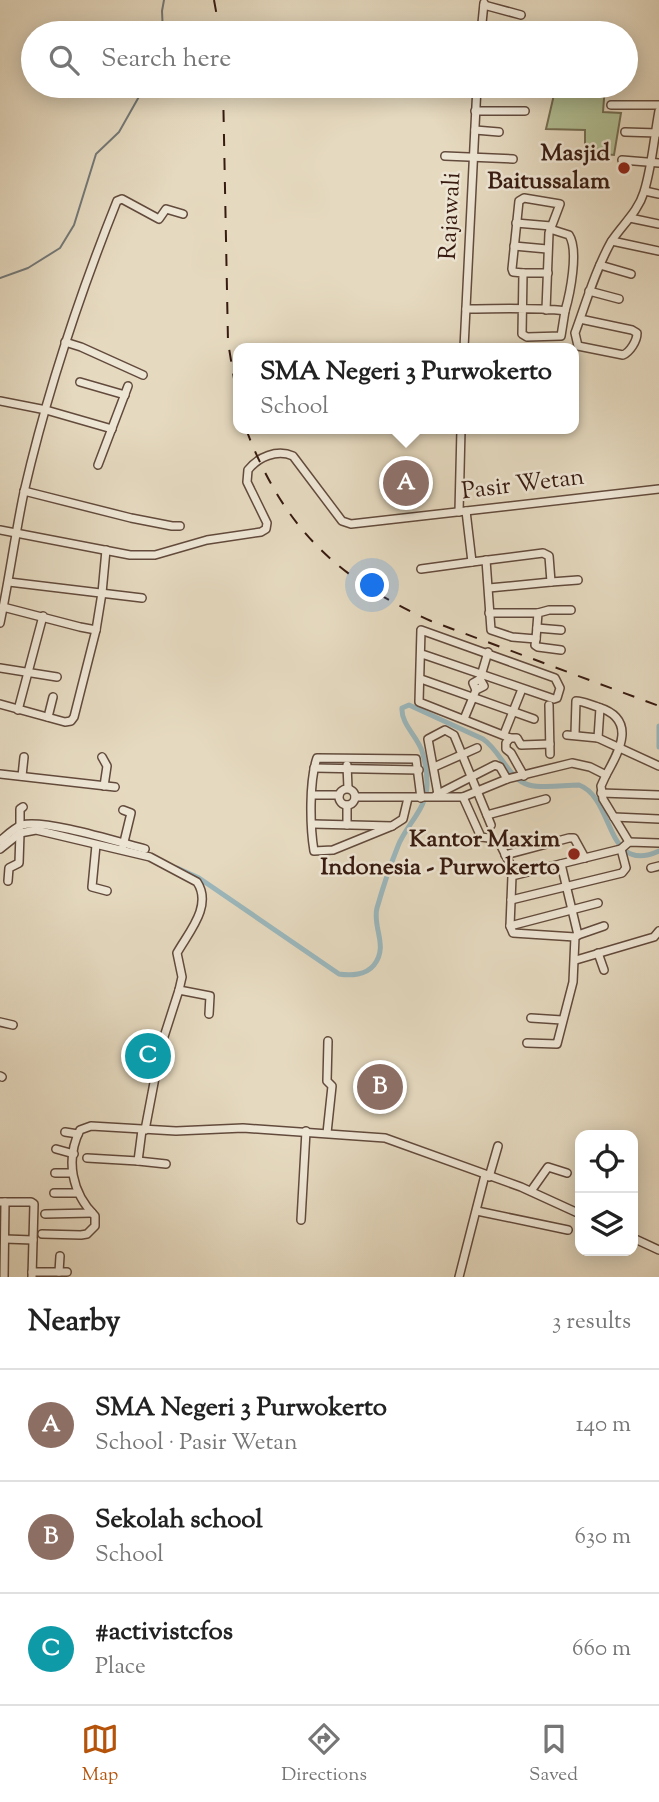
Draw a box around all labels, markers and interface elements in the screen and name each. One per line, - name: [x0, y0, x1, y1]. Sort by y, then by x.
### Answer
- search box: [21, 21, 638, 98]
- icon: search: [45, 41, 83, 79]
- text: Search here: [101, 41, 231, 78]
- place label: Masjid Baitussalam: [488, 137, 610, 199]
- marker: Masjid Baitussalam: [616, 160, 632, 176]
- street label: Rajawali: [432, 171, 470, 261]
- popup: [233, 343, 579, 434]
- text: SMA Negeri 3 Purwokerto: [260, 354, 552, 391]
- text: School: [260, 391, 329, 424]
- pin: A: [383, 457, 429, 509]
- street label: Pasir Wetan: [460, 461, 586, 509]
- your location: [355, 568, 389, 602]
- place label: Kantor Maxim Indonesia - Purwokerto: [320, 823, 560, 885]
- marker: Kantor Maxim Indonesia - Purwokerto: [566, 846, 582, 862]
- pin: C: [125, 1030, 171, 1082]
- pin: B: [357, 1061, 403, 1113]
- map controls: [575, 1130, 638, 1256]
- button: locate: [575, 1130, 638, 1193]
- button: layers: [575, 1193, 638, 1256]
- text: Nearby: [28, 1301, 120, 1344]
- text: 3 results: [552, 1306, 631, 1339]
- text: SMA Negeri 3 Purwokerto: [95, 1390, 387, 1427]
- text: A: [42, 1409, 60, 1442]
- text: 140 m: [576, 1409, 631, 1442]
- text: School · Pasir Wetan: [95, 1427, 298, 1460]
- text: Sekolah school: [95, 1502, 263, 1539]
- text: B: [44, 1521, 58, 1554]
- text: 630 m: [574, 1521, 631, 1554]
- text: School: [95, 1539, 164, 1572]
- text: #activistcfos: [95, 1614, 233, 1651]
- text: C: [42, 1633, 60, 1666]
- text: 660 m: [572, 1633, 631, 1666]
- text: Place: [95, 1651, 146, 1684]
- tab: Map: [81, 1720, 119, 1789]
- tab: Directions: [281, 1720, 367, 1789]
- tab: Saved: [529, 1720, 578, 1789]

